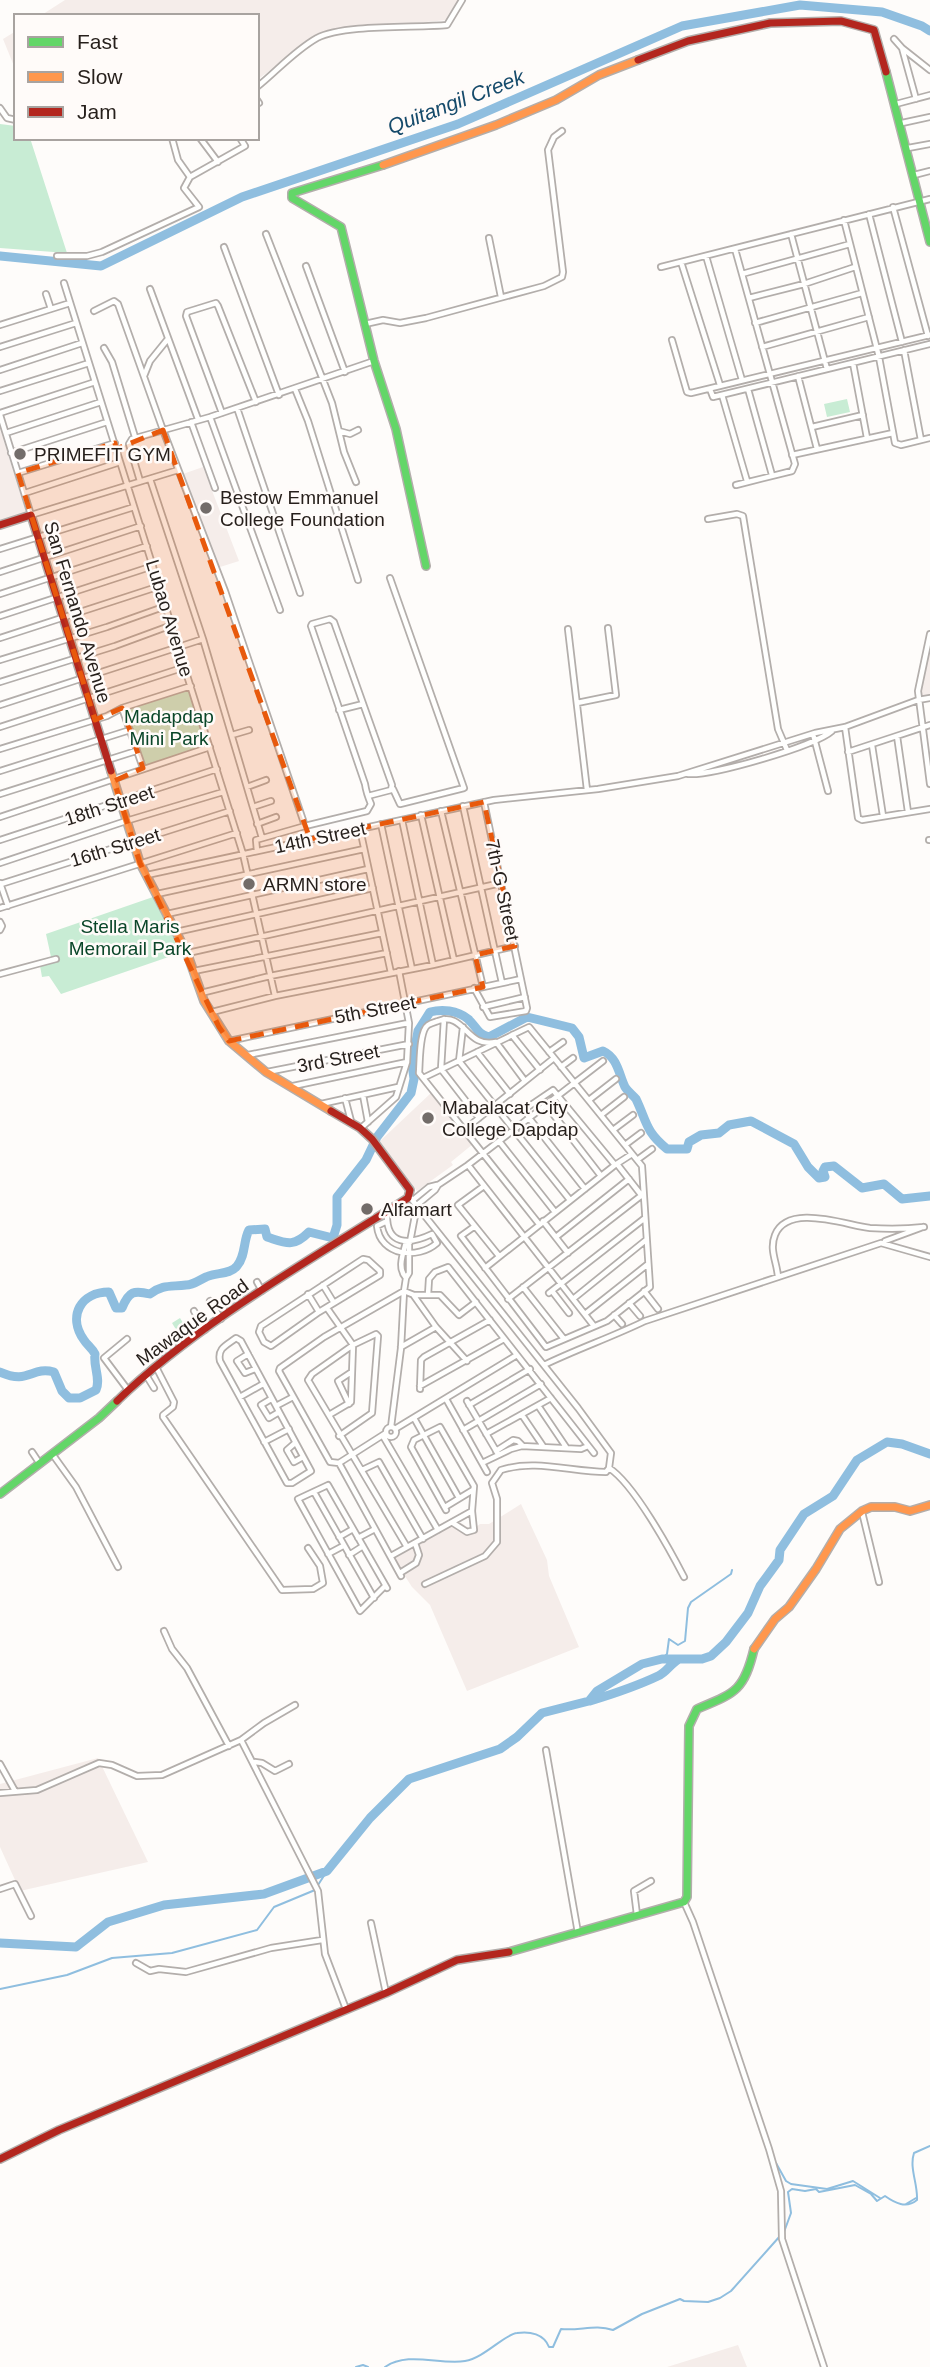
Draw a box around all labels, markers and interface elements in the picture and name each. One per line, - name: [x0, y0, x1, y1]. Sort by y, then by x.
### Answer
- legend: [14, 14, 259, 140]
- text: Fast: [77, 30, 118, 53]
- water label: Quitangil Creek: [384, 64, 529, 138]
- text: Slow: [77, 65, 123, 88]
- text: Jam: [77, 100, 117, 123]
- place label: PRIMEFIT GYM: [34, 444, 171, 465]
- marker: PRIMEFIT GYM: [12, 446, 28, 462]
- place label: Bestow Emmanuel College Foundation: [220, 487, 385, 530]
- marker: Bestow Emmanuel College Foundation: [198, 500, 214, 516]
- street label: San Fernando Avenue: [40, 519, 115, 705]
- street label: Lubao Avenue: [142, 557, 197, 679]
- park label: Madapdap Mini Park: [124, 706, 214, 749]
- street label: 18th Street: [62, 781, 157, 830]
- street label: 14th Street: [272, 817, 368, 857]
- street label: 16th Street: [68, 824, 163, 871]
- street label: 7th-G Street: [481, 837, 524, 944]
- place label: ARMN store: [263, 874, 366, 895]
- marker: ARMN store: [241, 876, 257, 892]
- park label: Stella Maris Memorail Park: [69, 916, 192, 959]
- street label: 5th Street: [333, 991, 418, 1028]
- street label: 3rd Street: [295, 1040, 382, 1077]
- place label: Mabalacat City College Dapdap: [442, 1097, 578, 1140]
- marker: Mabalacat City College Dapdap: [420, 1110, 436, 1126]
- place label: Alfamart: [381, 1199, 452, 1220]
- marker: Alfamart: [359, 1201, 375, 1217]
- street label: Mawaque Road: [132, 1275, 252, 1370]

